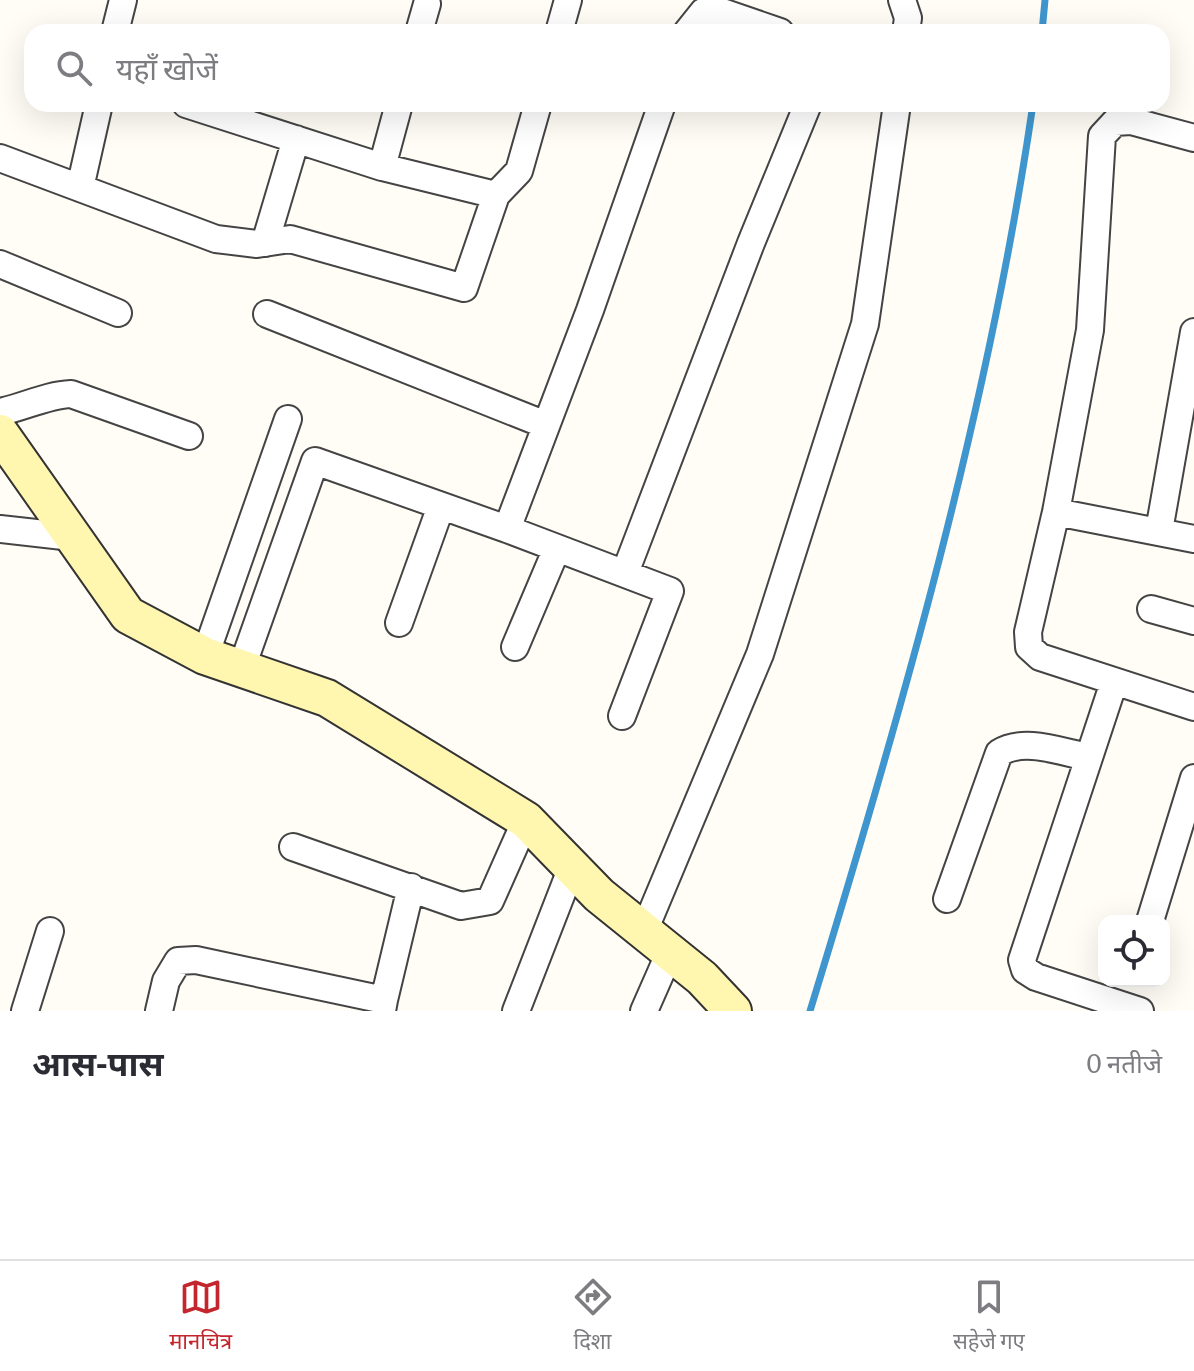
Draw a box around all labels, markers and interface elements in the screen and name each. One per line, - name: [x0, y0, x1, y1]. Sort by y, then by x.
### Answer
- search box: [24, 24, 1170, 112]
- text: यहाँ खोजें: [116, 45, 218, 89]
- icon: search: [52, 46, 96, 90]
- map controls: [1098, 915, 1170, 987]
- button: locate: [1098, 915, 1170, 987]
- text: आस-पास: [32, 1036, 164, 1086]
- text: 0 नतीजे: [1086, 1042, 1162, 1081]
- tab: मानचित्र: [169, 1275, 232, 1358]
- tab: दिशा: [571, 1275, 615, 1358]
- tab: सहेजे गए: [953, 1275, 1025, 1358]

